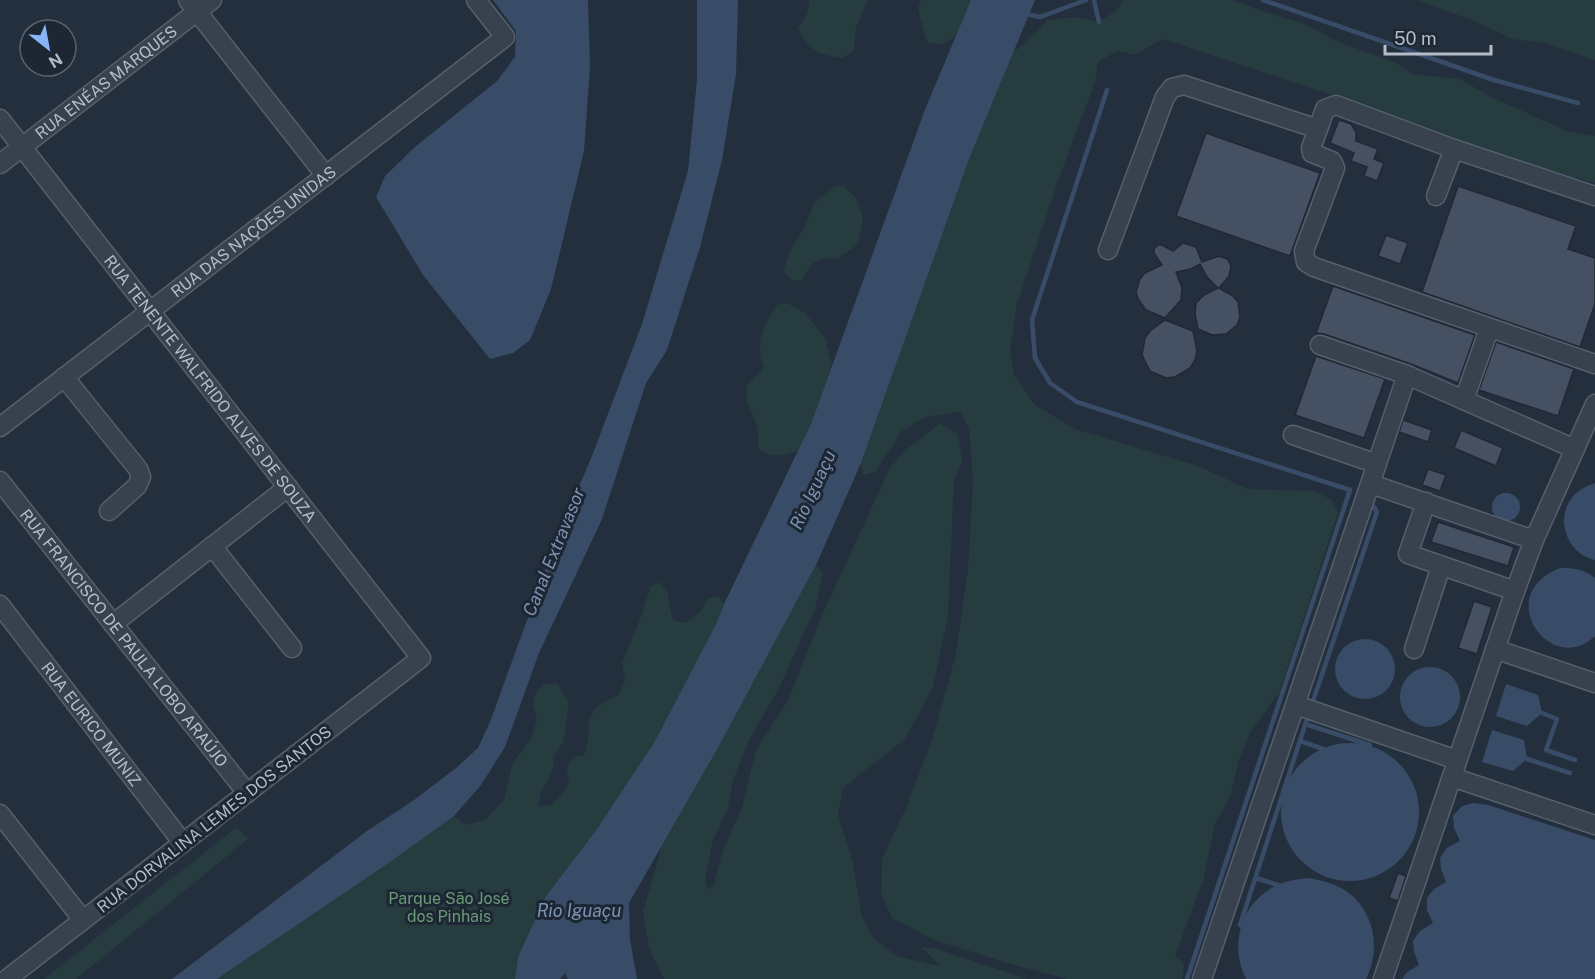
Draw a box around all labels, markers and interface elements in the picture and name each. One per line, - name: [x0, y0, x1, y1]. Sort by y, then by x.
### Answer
- north arrow: [18, 18, 78, 78]
- scale bar: [1385, 18, 1492, 56]
- street label: RUA ENÉAS MARQUES: [32, 21, 180, 143]
- text: 50 m: [1394, 28, 1437, 49]
- street label: RUA DAS NAÇÕES UNIDAS: [167, 162, 340, 302]
- street label: RUA TENENTE WALFRIDO ALVES DE SOUZA: [100, 251, 320, 526]
- water label: Rio Iguaçu: [785, 447, 840, 533]
- water label: Canal Extravasor: [518, 484, 589, 619]
- street label: RUA FRANCISCO DE PAULA LOBO ARAÚJO: [16, 505, 232, 771]
- street label: RUA EURICO MUNIZ: [37, 658, 145, 790]
- street label: RUA DORVALINA LEMES DOS SANTOS: [93, 722, 335, 917]
- park label: Parque São José dos Pinhais: [388, 889, 510, 926]
- water label: Rio Iguaçu: [537, 900, 621, 921]

